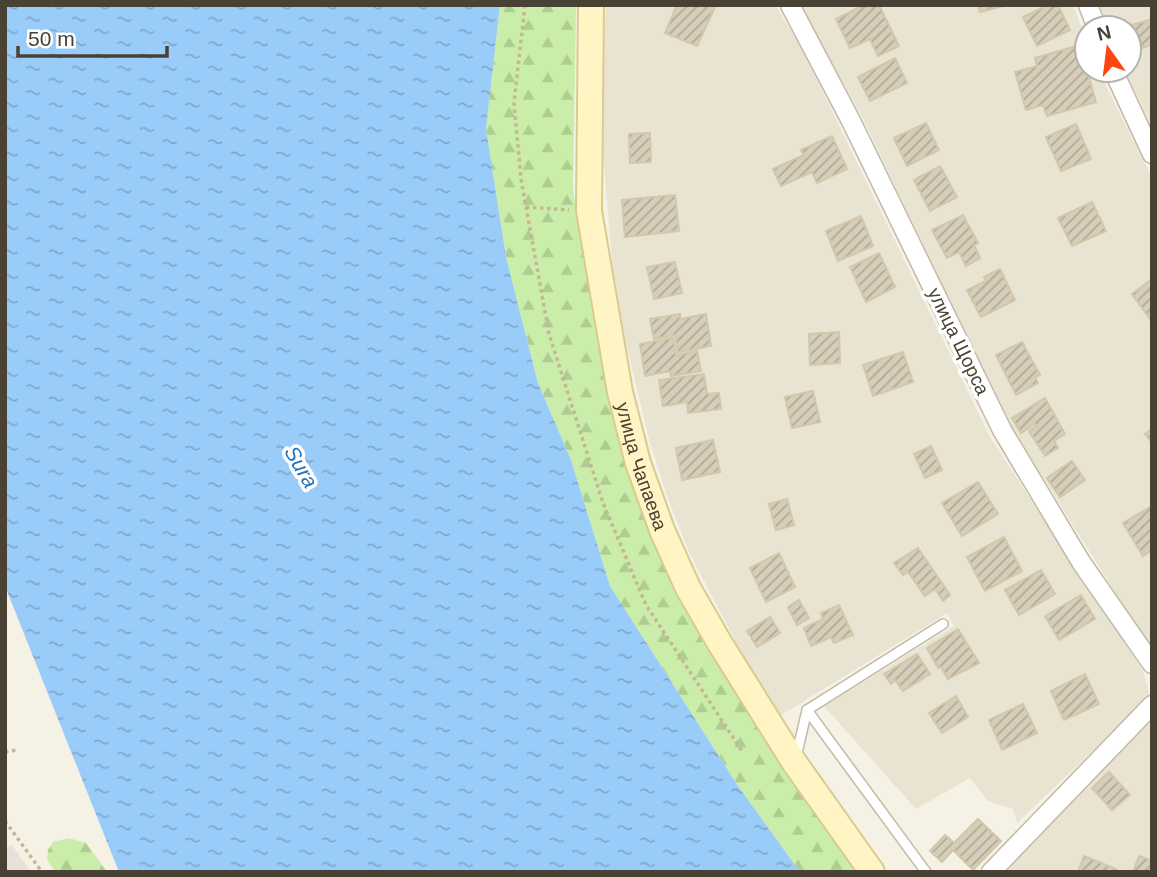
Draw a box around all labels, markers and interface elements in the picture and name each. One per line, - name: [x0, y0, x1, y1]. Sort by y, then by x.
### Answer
- scale bar: [18, 14, 166, 58]
- north arrow: [1073, 14, 1143, 84]
- text: N: [1095, 21, 1113, 45]
- text: 50 m: [28, 27, 75, 50]
- street label: улица Щорса: [924, 284, 994, 399]
- street label: улица Чапаева: [612, 400, 671, 533]
- water label: Sura: [280, 442, 322, 492]

